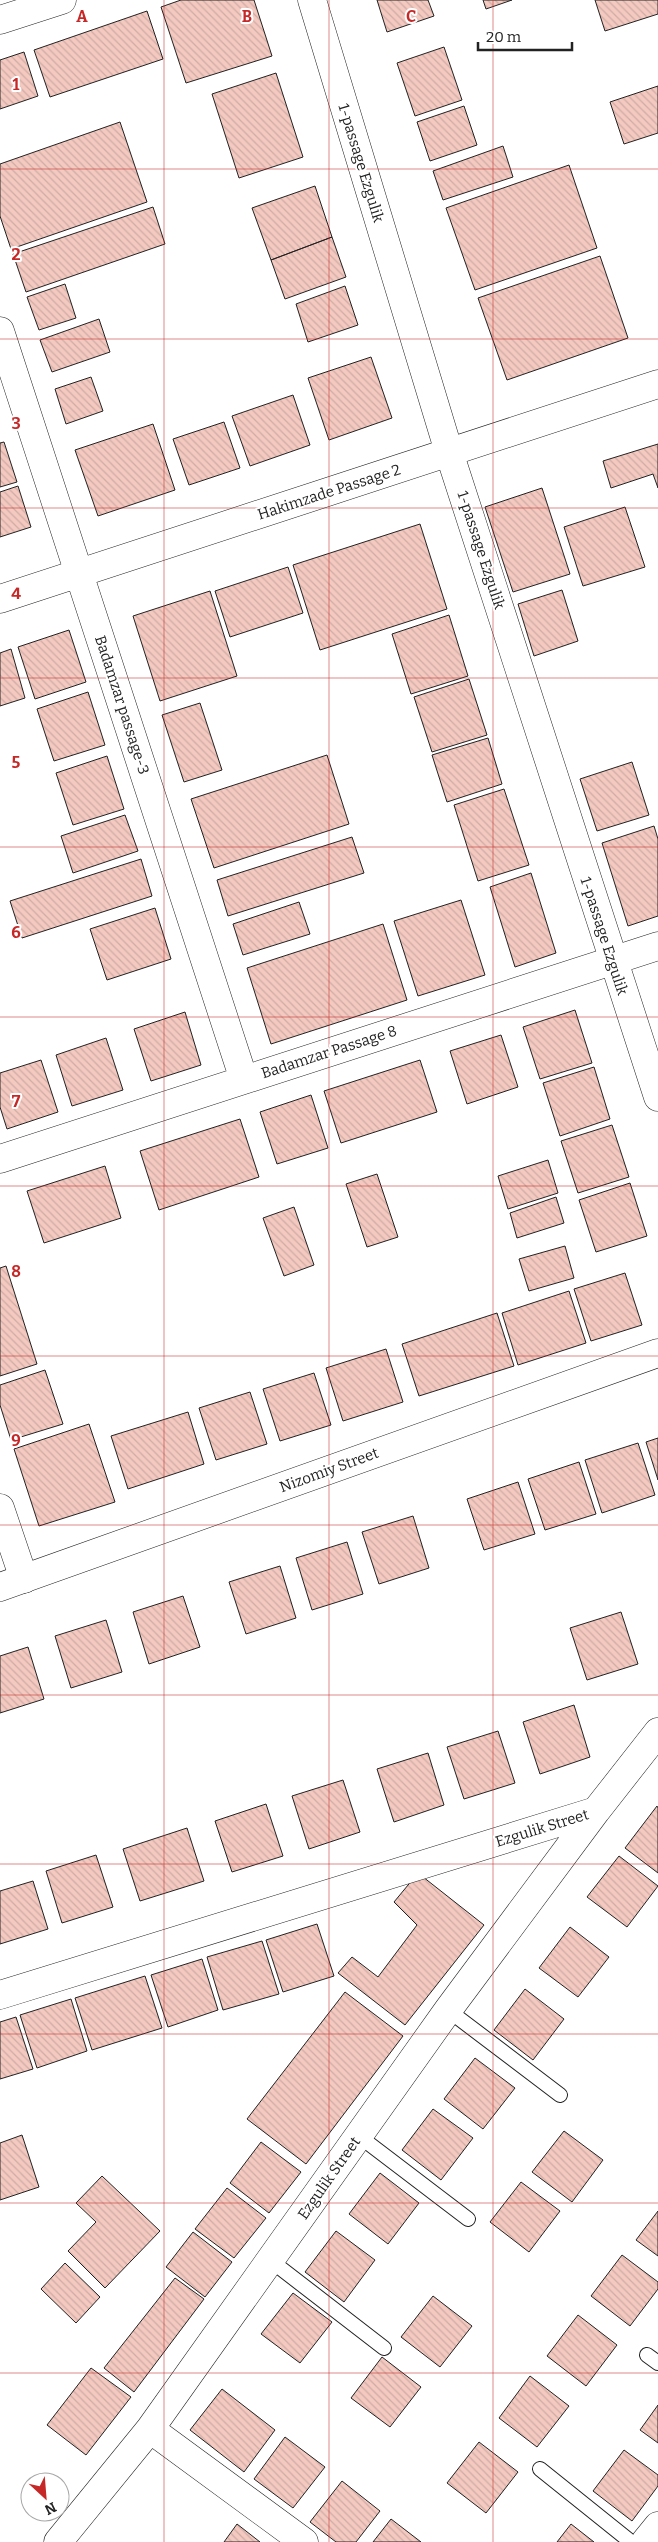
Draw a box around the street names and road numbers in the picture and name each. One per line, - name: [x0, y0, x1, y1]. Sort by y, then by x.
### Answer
- street label: 1-passage Ezgulik: [334, 101, 388, 225]
- street label: Hakimzade Passage 2: [255, 460, 403, 524]
- street label: 1-passage Ezgulik: [453, 489, 509, 612]
- street label: Badamzar passage-3: [91, 633, 153, 777]
- street label: 1-passage Ezgulik: [576, 875, 632, 998]
- street label: Badamzar Passage 8: [259, 1022, 399, 1082]
- street label: Nizomiy Street: [277, 1444, 381, 1496]
- street label: Ezgulik Street: [493, 1805, 591, 1851]
- street label: Ezgulik Street: [294, 2133, 364, 2223]

